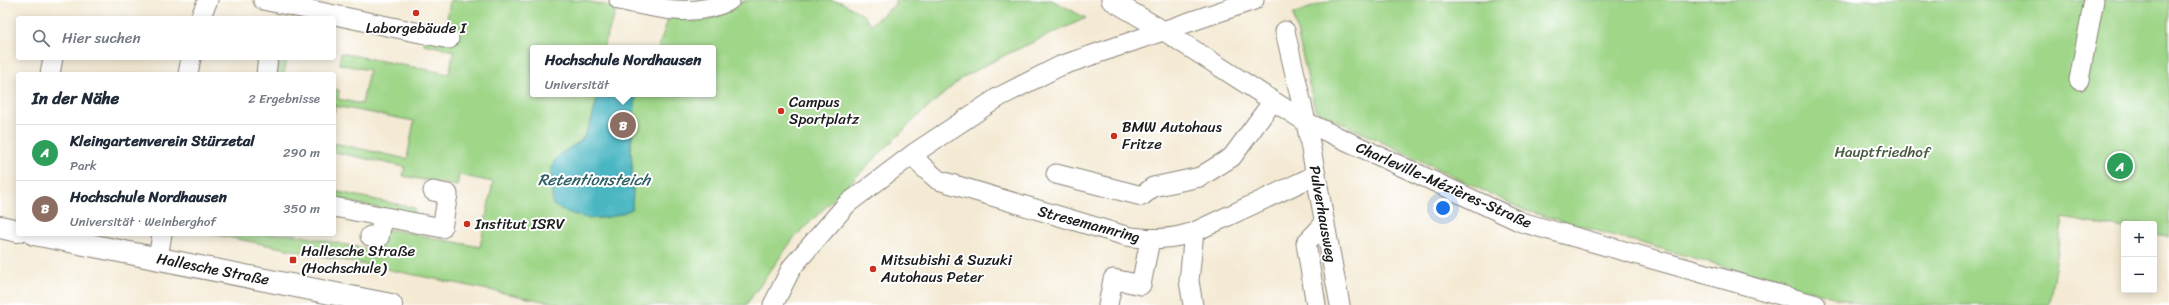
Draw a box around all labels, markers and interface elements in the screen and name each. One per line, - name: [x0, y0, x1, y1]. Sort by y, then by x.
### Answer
- marker: Laborgebäude I: [411, 8, 421, 18]
- place label: Laborgebäude I: [366, 15, 467, 41]
- search box: [16, 16, 336, 60]
- text: Hier suchen: [62, 25, 141, 51]
- icon: search: [30, 27, 52, 49]
- popup: [530, 45, 716, 97]
- text: Hochschule Nordhausen: [545, 47, 701, 73]
- text: Universität: [545, 73, 609, 96]
- text: In der Nähe: [32, 83, 119, 113]
- text: 2 Ergebnisse: [248, 87, 320, 110]
- place label: Campus Sportplatz: [789, 89, 860, 132]
- marker: Campus Sportplatz: [776, 106, 786, 116]
- pin: B: [610, 110, 636, 140]
- place label: BMW Autohaus Fritze: [1122, 114, 1223, 157]
- text: Kleingartenverein Stürzetal: [70, 128, 255, 154]
- marker: BMW Autohaus Fritze: [1109, 131, 1119, 141]
- street label: Charleville-Mézières-Straße: [1352, 134, 1536, 236]
- park label: Hauptfriedhof: [1834, 139, 1932, 165]
- text: A: [41, 141, 49, 164]
- text: 290 m: [283, 141, 320, 164]
- pin: A: [2107, 151, 2133, 181]
- text: Park: [70, 154, 97, 177]
- street label: Pulverhausweg: [1302, 163, 1344, 265]
- water label: Retentionsteich: [538, 165, 652, 194]
- text: Hochschule Nordhausen: [70, 184, 227, 210]
- text: B: [41, 197, 49, 220]
- text: 350 m: [283, 197, 320, 220]
- street label: Stresemannring: [1035, 198, 1143, 250]
- your location: [1433, 198, 1453, 218]
- text: Universität · Weinberghof: [70, 210, 216, 233]
- place label: Institut ISRV: [474, 211, 566, 237]
- marker: Institut ISRV: [462, 219, 472, 229]
- map controls: [2121, 221, 2157, 293]
- button: +: [2121, 221, 2157, 257]
- place label: Hallesche Straße (Hochschule): [301, 238, 416, 281]
- street label: Hallesche Straße: [154, 245, 272, 293]
- place label: Mitsubishi & Suzuki Autohaus Peter: [880, 247, 1013, 290]
- marker: Hallesche Straße (Hochschule): [288, 255, 298, 265]
- button: −: [2121, 257, 2157, 293]
- marker: Mitsubishi & Suzuki Autohaus Peter: [868, 264, 878, 274]

